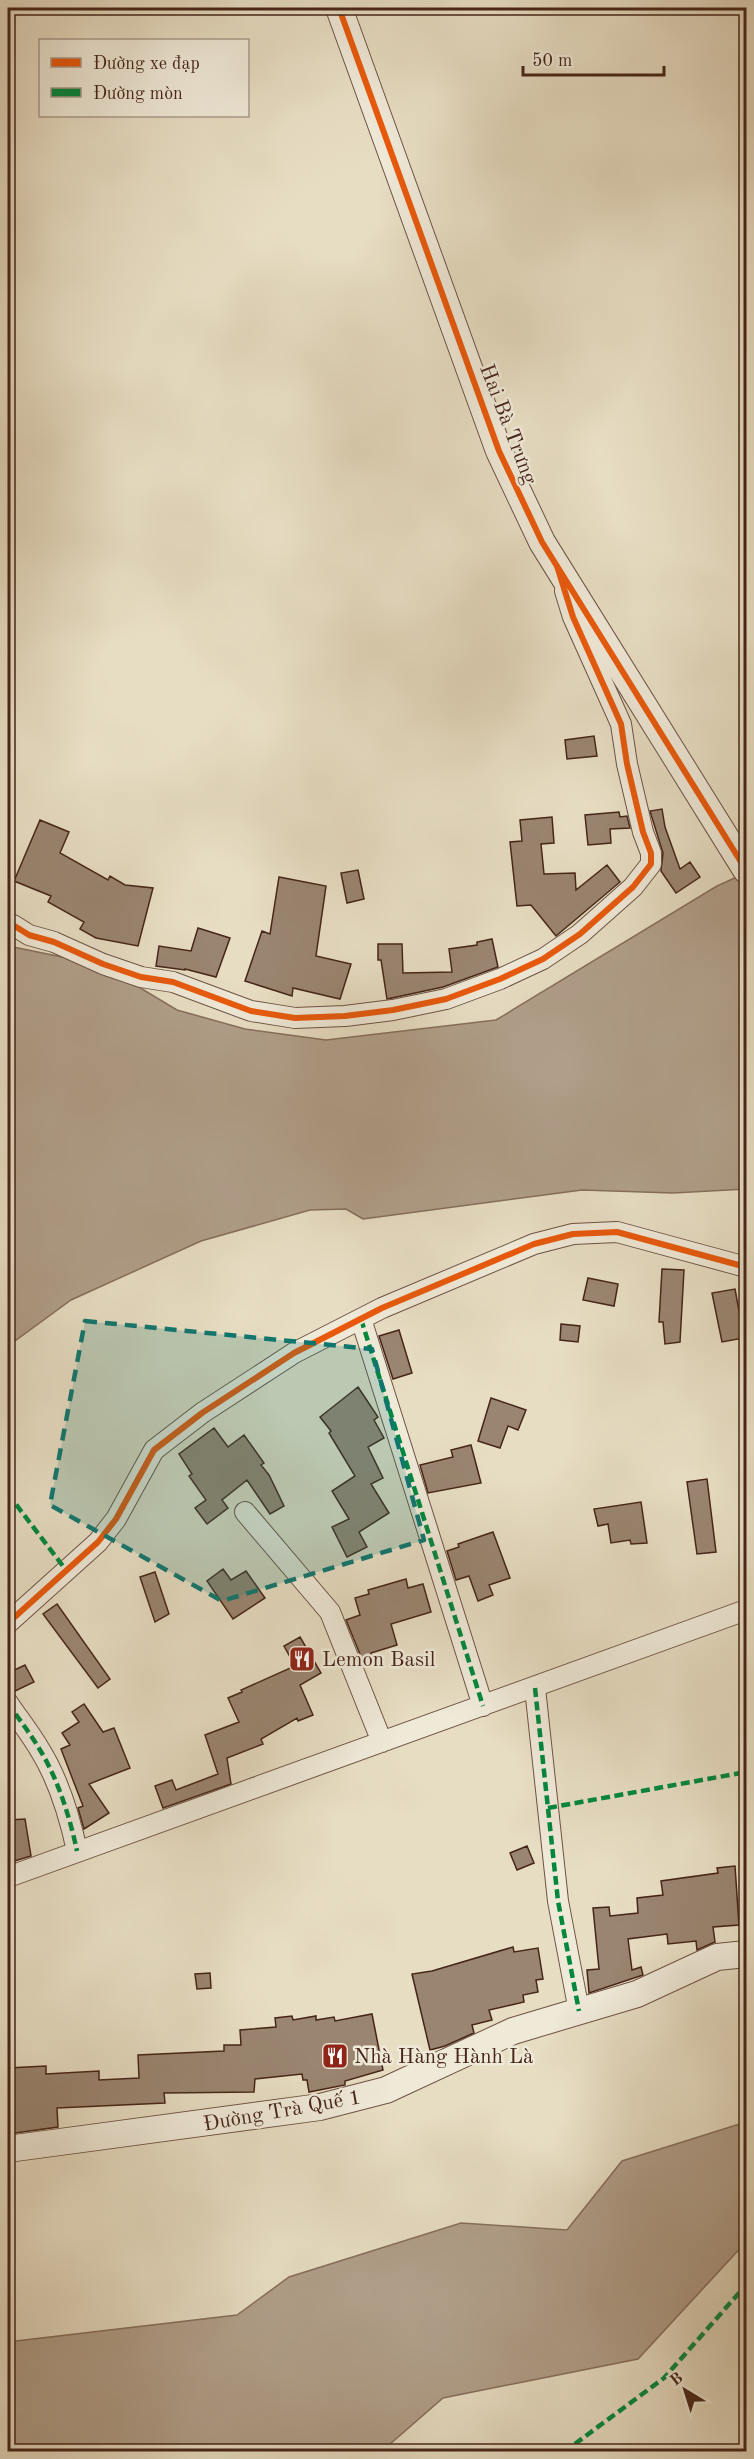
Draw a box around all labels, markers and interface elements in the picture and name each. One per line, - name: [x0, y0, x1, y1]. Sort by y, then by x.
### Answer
- legend: [39, 39, 249, 117]
- scale bar: [523, 39, 664, 77]
- text: 50 m: [532, 52, 572, 70]
- text: Đường xe đạp: [93, 55, 200, 73]
- text: Đường mòn: [93, 85, 183, 103]
- street label: Hai Bà Trưng: [475, 362, 540, 488]
- restaurant icon: Lemon Basil: [287, 1644, 317, 1674]
- place label: Lemon Basil: [322, 1650, 436, 1671]
- restaurant icon: Nhà Hàng Hành Là: [320, 2041, 350, 2071]
- place label: Nhà Hàng Hành Là: [354, 2047, 533, 2068]
- street label: Đường Trà Quế 1: [202, 2086, 363, 2136]
- north arrow: [655, 2360, 715, 2420]
- text: B: [668, 2370, 686, 2390]

